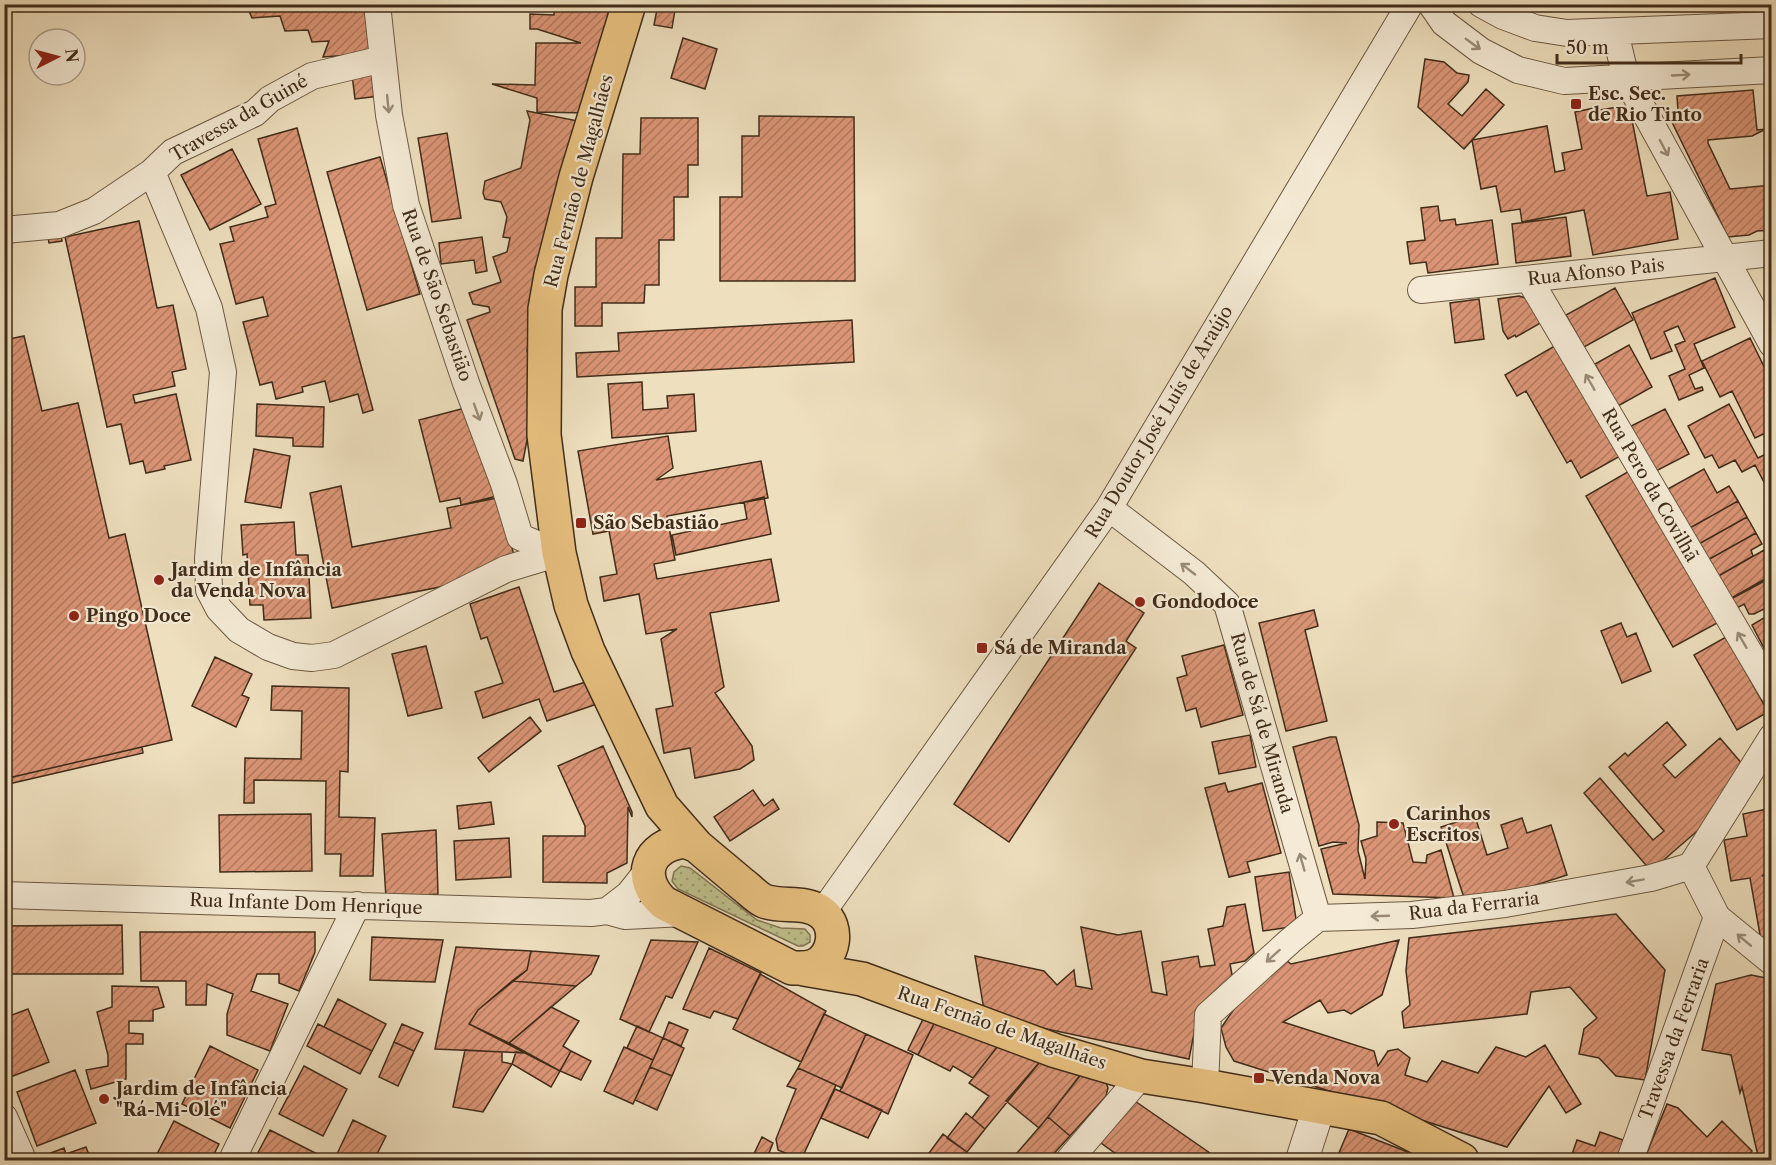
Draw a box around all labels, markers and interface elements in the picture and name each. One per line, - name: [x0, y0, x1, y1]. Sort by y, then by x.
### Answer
- north arrow: [27, 27, 87, 87]
- scale bar: [1557, 27, 1742, 65]
- text: 50 m: [1566, 37, 1609, 59]
- one-way arrow: [1464, 38, 1480, 51]
- text: N: [61, 47, 83, 63]
- one-way arrow: [1670, 69, 1690, 80]
- street label: Travessa da Guiné: [166, 70, 312, 166]
- street label: Rua Fernão de Magalhães: [540, 72, 618, 290]
- place label: Esc. Sec. de Rio Tinto: [1588, 83, 1702, 126]
- one-way arrow: [383, 94, 394, 114]
- marker: Esc. Sec. de Rio Tinto: [1569, 97, 1583, 111]
- one-way arrow: [1658, 139, 1670, 156]
- street label: Rua de São Sebastião: [397, 206, 477, 384]
- street label: Rua Afonso Pais: [1526, 254, 1666, 290]
- street label: Rua Doutor José Luís de Araújo: [1081, 302, 1237, 542]
- one-way arrow: [1583, 374, 1595, 391]
- one-way arrow: [472, 402, 483, 421]
- street label: Rua Pero da Covilhã: [1597, 404, 1703, 566]
- place label: São Sebastião: [593, 512, 719, 534]
- marker: São Sebastião: [574, 516, 588, 530]
- place label: Jardim de Infância da Venda Nova: [168, 559, 343, 602]
- one-way arrow: [1181, 562, 1197, 575]
- marker: Jardim de Infância da Venda Nova: [152, 573, 166, 587]
- place label: Gondodoce: [1152, 591, 1259, 613]
- marker: Gondodoce: [1133, 595, 1147, 609]
- place label: Pingo Doce: [86, 605, 191, 627]
- marker: Pingo Doce: [67, 609, 81, 623]
- street label: Rua de Sá de Miranda: [1226, 630, 1299, 816]
- one-way arrow: [1735, 632, 1747, 649]
- place label: Sá de Miranda: [994, 637, 1127, 659]
- marker: Sá de Miranda: [975, 641, 989, 655]
- place label: Carinhos Escritos: [1406, 803, 1491, 846]
- marker: Carinhos Escritos: [1387, 817, 1401, 831]
- one-way arrow: [1296, 853, 1307, 872]
- one-way arrow: [1626, 876, 1645, 887]
- street label: Rua da Ferraria: [1407, 887, 1541, 925]
- street label: Rua Infante Dom Henrique: [189, 889, 423, 919]
- one-way arrow: [1370, 910, 1390, 922]
- one-way arrow: [1736, 933, 1752, 946]
- one-way arrow: [1266, 949, 1281, 963]
- street label: Travessa da Ferraria: [1634, 954, 1714, 1123]
- street label: Rua Fernão de Magalhães: [894, 982, 1110, 1074]
- place label: Venda Nova: [1270, 1067, 1381, 1089]
- marker: Venda Nova: [1252, 1071, 1266, 1085]
- place label: Jardim de Infância "Rá-Mi-Olé": [113, 1078, 288, 1121]
- marker: Jardim de Infância "Rá-Mi-Olé": [97, 1092, 111, 1106]

